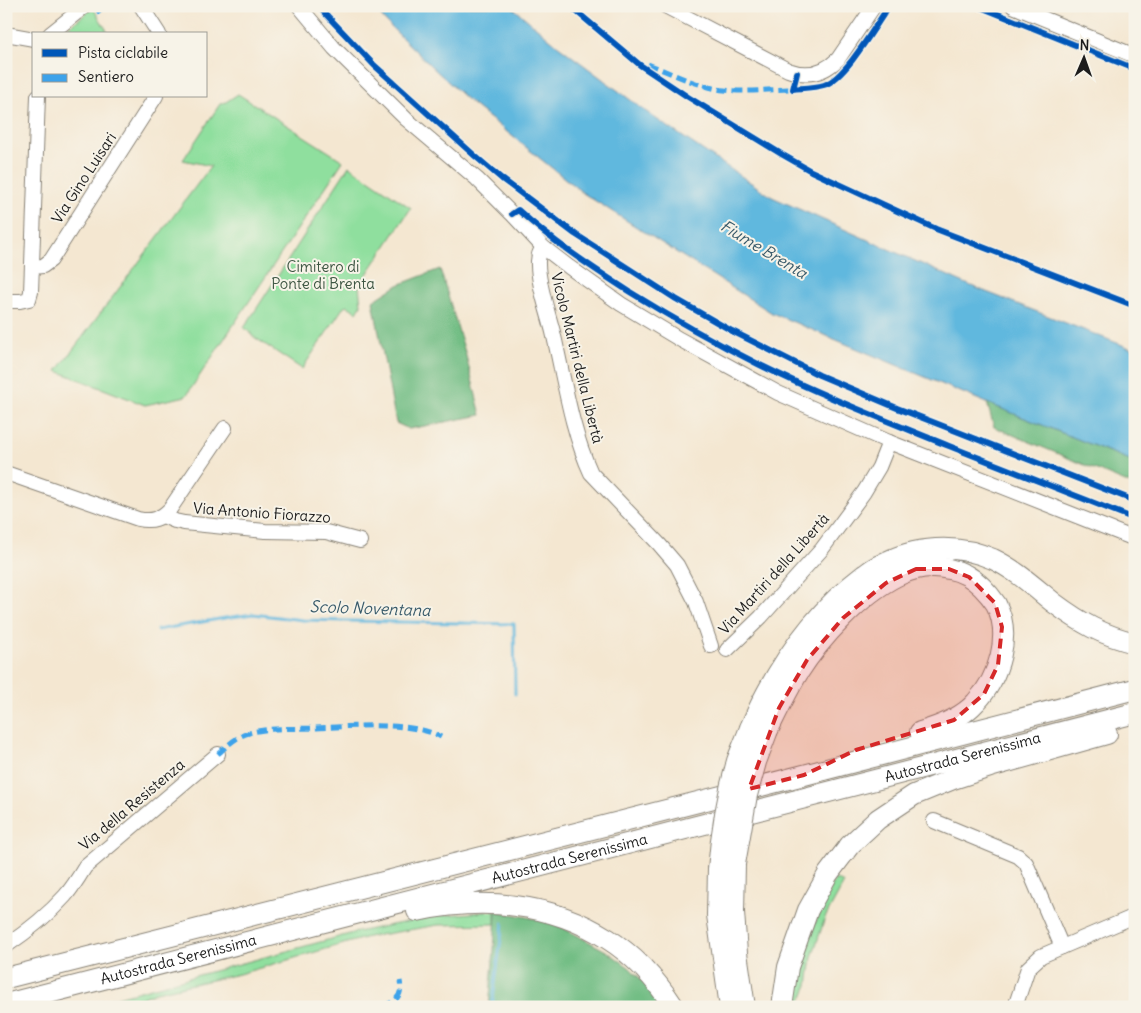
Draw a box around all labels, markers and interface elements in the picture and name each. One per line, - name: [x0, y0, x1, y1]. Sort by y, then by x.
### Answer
- legend: [32, 32, 208, 98]
- north arrow: [1058, 32, 1108, 82]
- text: N: [1079, 36, 1090, 54]
- text: Pista ciclabile: [78, 43, 168, 62]
- text: Sentiero: [78, 67, 134, 86]
- street label: Via Gino Luisari: [47, 129, 120, 227]
- water label: Fiume Brenta: [717, 215, 812, 283]
- park label: Cimitero di Ponte di Brenta: [271, 257, 375, 293]
- street label: Vicolo Martiri della Libertà: [547, 270, 608, 446]
- street label: Via Antonio Fiorazzo: [193, 498, 332, 527]
- street label: Via Martiri della Libertà: [714, 509, 833, 638]
- water label: Scolo Noventana: [309, 596, 431, 620]
- street label: Autostrada Serenissima: [883, 728, 1043, 786]
- street label: Via della Resistenza: [75, 755, 189, 854]
- street label: Autostrada Serenissima: [489, 829, 650, 887]
- street label: Autostrada Serenissima: [98, 930, 259, 988]

